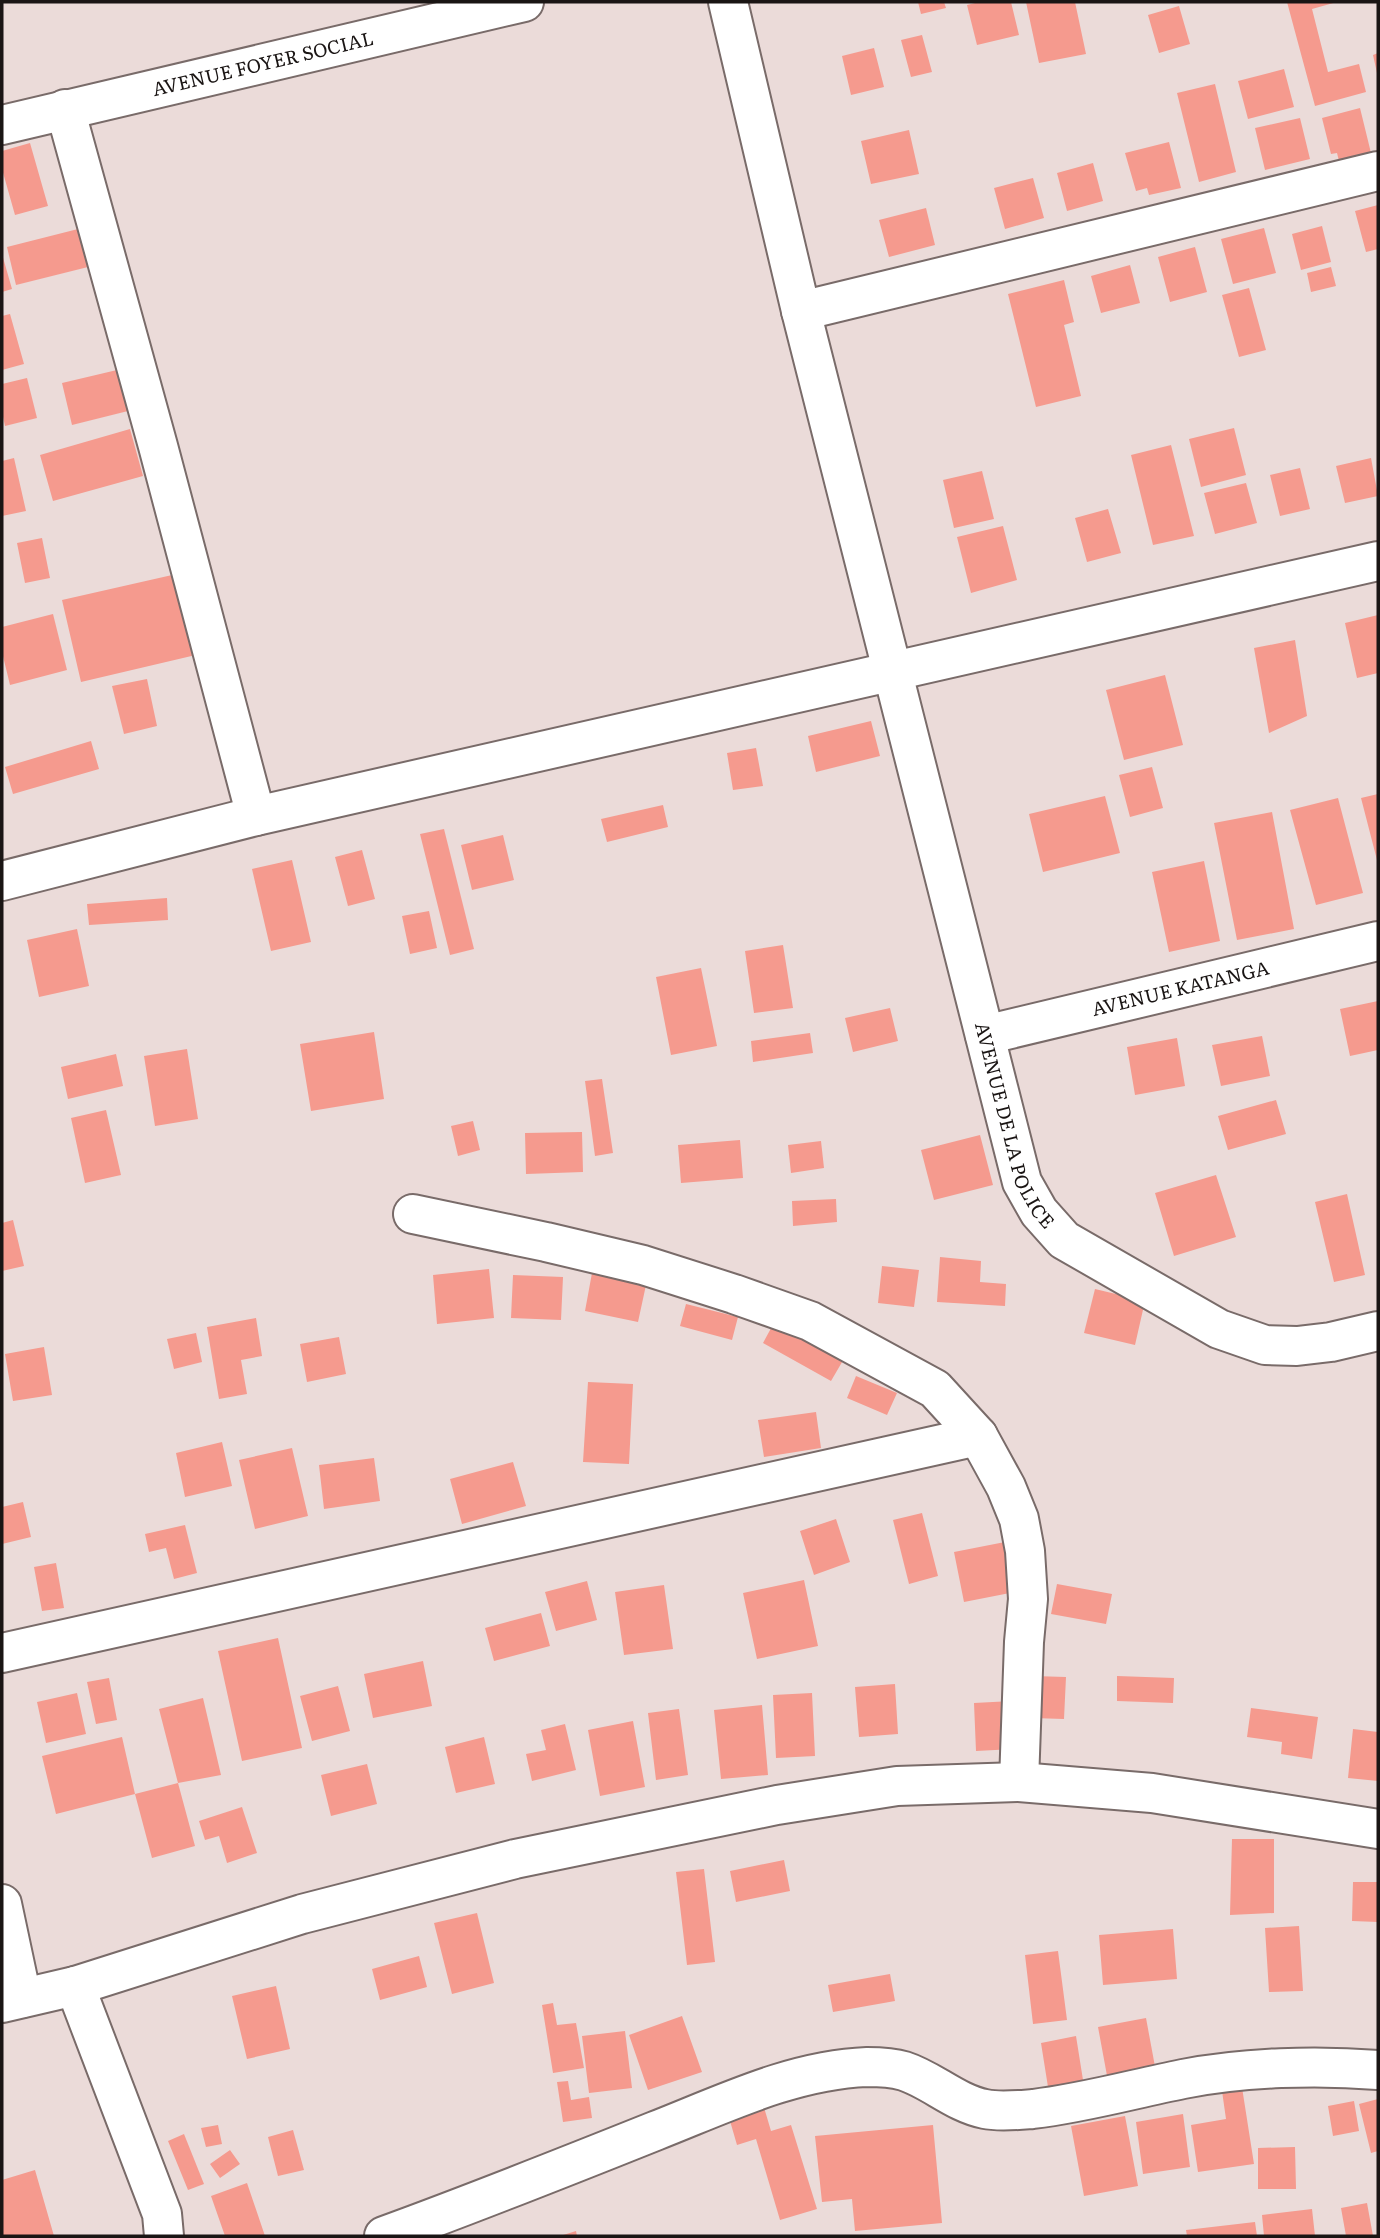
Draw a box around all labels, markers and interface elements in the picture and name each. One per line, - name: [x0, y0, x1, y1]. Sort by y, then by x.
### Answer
- street label: AVENUE FOYER SOCIAL: [149, 23, 376, 102]
- street label: AVENUE KATANGA: [1089, 953, 1272, 1022]
- street label: AVENUE DE LA POLICE: [969, 1019, 1062, 1234]

